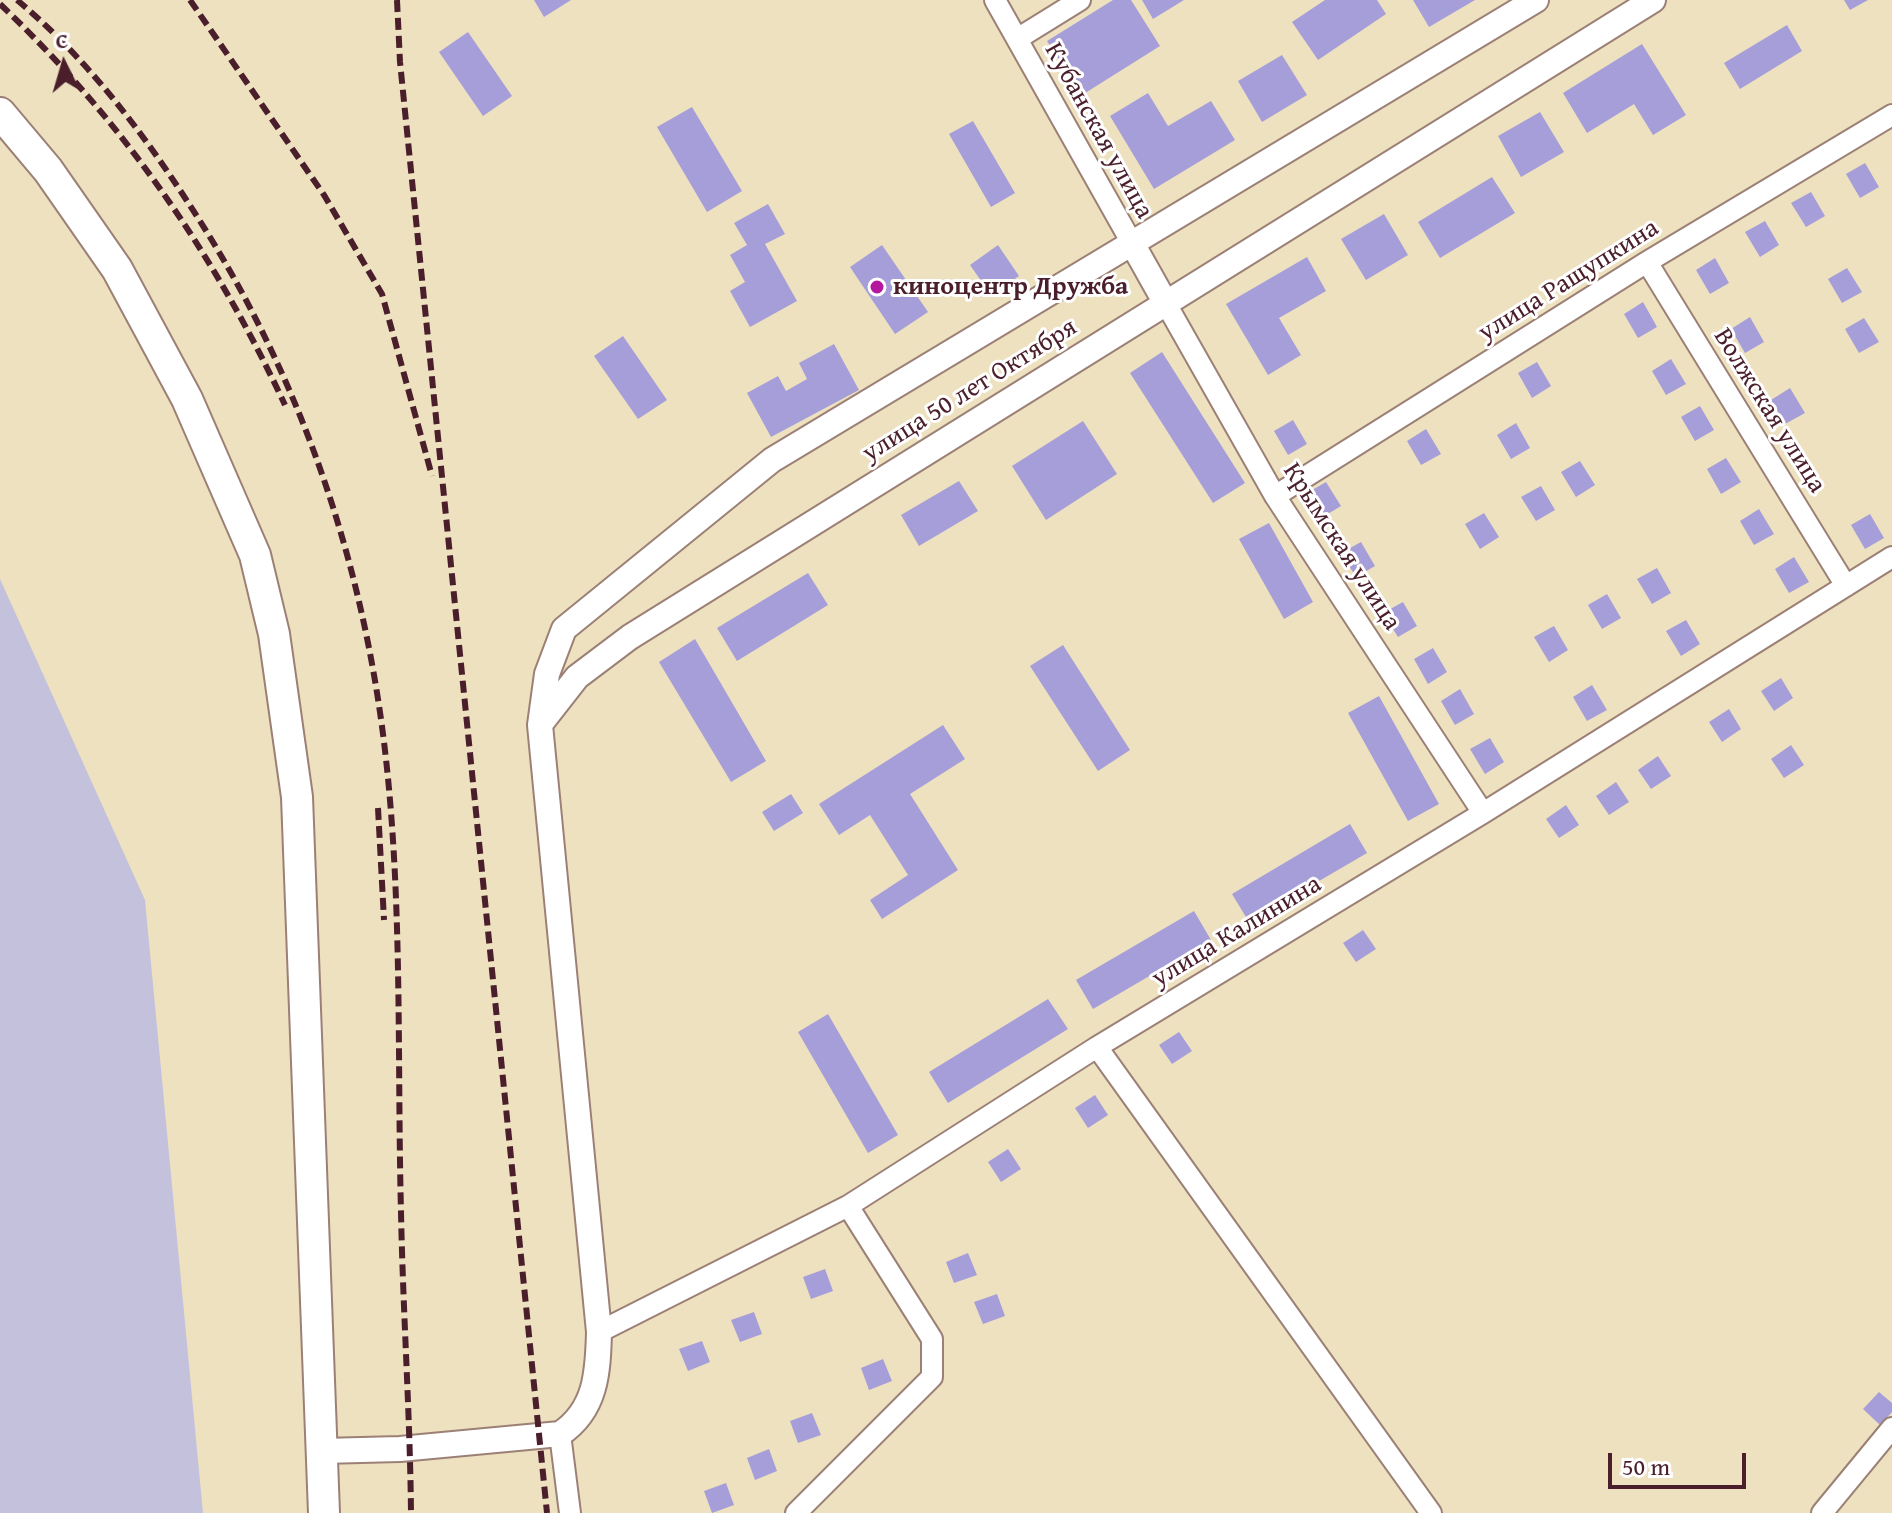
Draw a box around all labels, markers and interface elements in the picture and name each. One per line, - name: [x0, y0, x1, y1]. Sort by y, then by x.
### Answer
- north arrow: [24, 24, 104, 104]
- text: С: [54, 24, 69, 57]
- street label: Кубанская улица: [1037, 37, 1159, 225]
- street label: улица Ращупкина: [1473, 213, 1665, 349]
- place label: киноцентр Дружба: [893, 271, 1128, 303]
- marker: киноцентр Дружба: [868, 278, 886, 296]
- street label: улица 50 лет Октября: [857, 312, 1083, 470]
- street label: Волжская улица: [1706, 323, 1832, 499]
- street label: Крымская улица: [1275, 457, 1407, 637]
- street label: улица Калинина: [1147, 869, 1327, 995]
- scale bar: [1612, 1437, 1750, 1487]
- text: 50 m: [1622, 1449, 1670, 1484]

